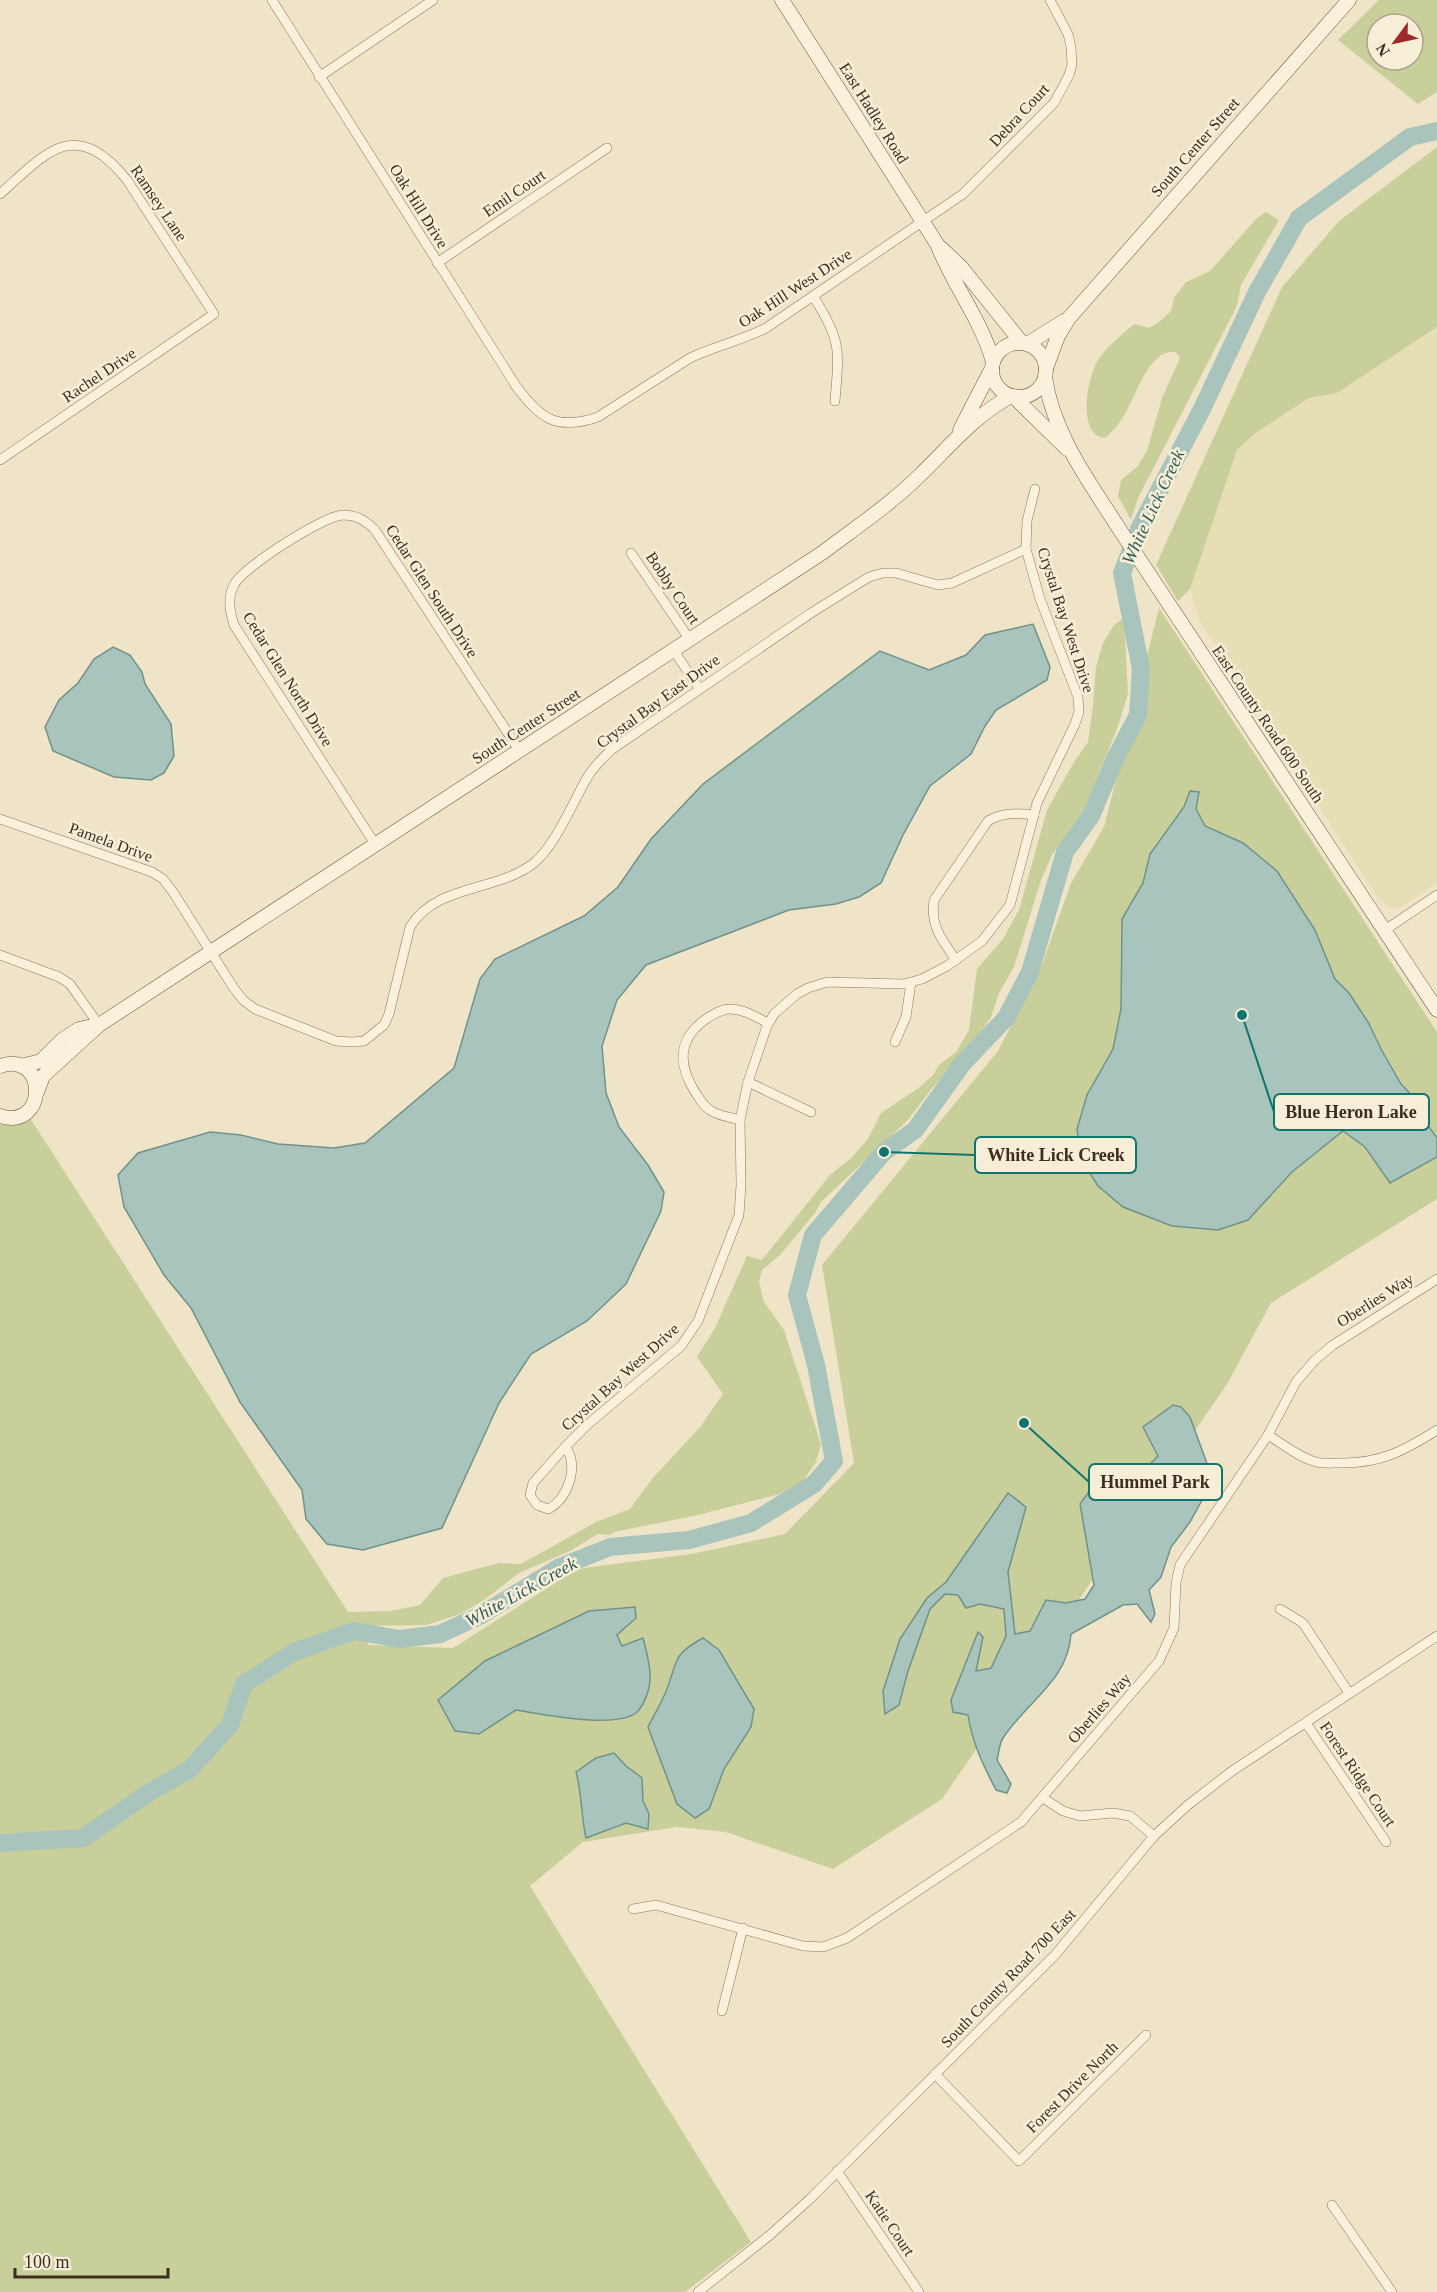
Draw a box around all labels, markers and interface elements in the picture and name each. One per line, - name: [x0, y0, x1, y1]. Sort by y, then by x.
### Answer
- north arrow: [1365, 12, 1425, 72]
- text: N: [1372, 40, 1393, 59]
- street label: East Hadley Road: [835, 60, 912, 167]
- street label: Debra Court: [986, 80, 1053, 150]
- street label: South Center Street: [1147, 94, 1243, 200]
- street label: Oak Hill Drive: [386, 161, 452, 251]
- street label: Ramsey Lane: [127, 162, 191, 245]
- street label: Emil Court: [480, 166, 549, 220]
- street label: Oak Hill West Drive: [735, 245, 855, 331]
- street label: Rachel Drive: [59, 344, 139, 406]
- water label: White Lick Creek: [1118, 446, 1189, 568]
- street label: Cedar Glen South Drive: [383, 521, 481, 661]
- street label: Crystal Bay West Drive: [1034, 545, 1098, 695]
- street label: Bobby Court: [642, 549, 704, 628]
- street label: Cedar Glen North Drive: [240, 609, 336, 749]
- street label: East County Road 600 South: [1208, 642, 1327, 806]
- street label: Crystal Bay East Drive: [593, 651, 723, 752]
- street label: South Center Street: [469, 684, 584, 767]
- street label: Pamela Drive: [67, 819, 155, 865]
- callout: Blue Heron Lake: [1274, 1094, 1429, 1130]
- text: Blue Heron Lake: [1285, 1102, 1417, 1122]
- callout: White Lick Creek: [975, 1137, 1136, 1173]
- text: White Lick Creek: [987, 1145, 1125, 1165]
- street label: Oberlies Way: [1334, 1270, 1417, 1331]
- street label: Crystal Bay West Drive: [558, 1320, 683, 1435]
- callout: Hummel Park: [1089, 1464, 1222, 1500]
- text: Hummel Park: [1100, 1472, 1210, 1492]
- water label: White Lick Creek: [462, 1553, 581, 1631]
- street label: Oberlies Way: [1064, 1670, 1135, 1747]
- street label: Forest Ridge Court: [1316, 1718, 1400, 1831]
- street label: South County Road 700 East: [937, 1905, 1080, 2051]
- street label: Forest Drive North: [1023, 2038, 1121, 2136]
- street label: Katie Court: [862, 2187, 918, 2259]
- scale bar: [15, 2241, 168, 2279]
- text: 100 m: [24, 2252, 70, 2272]

